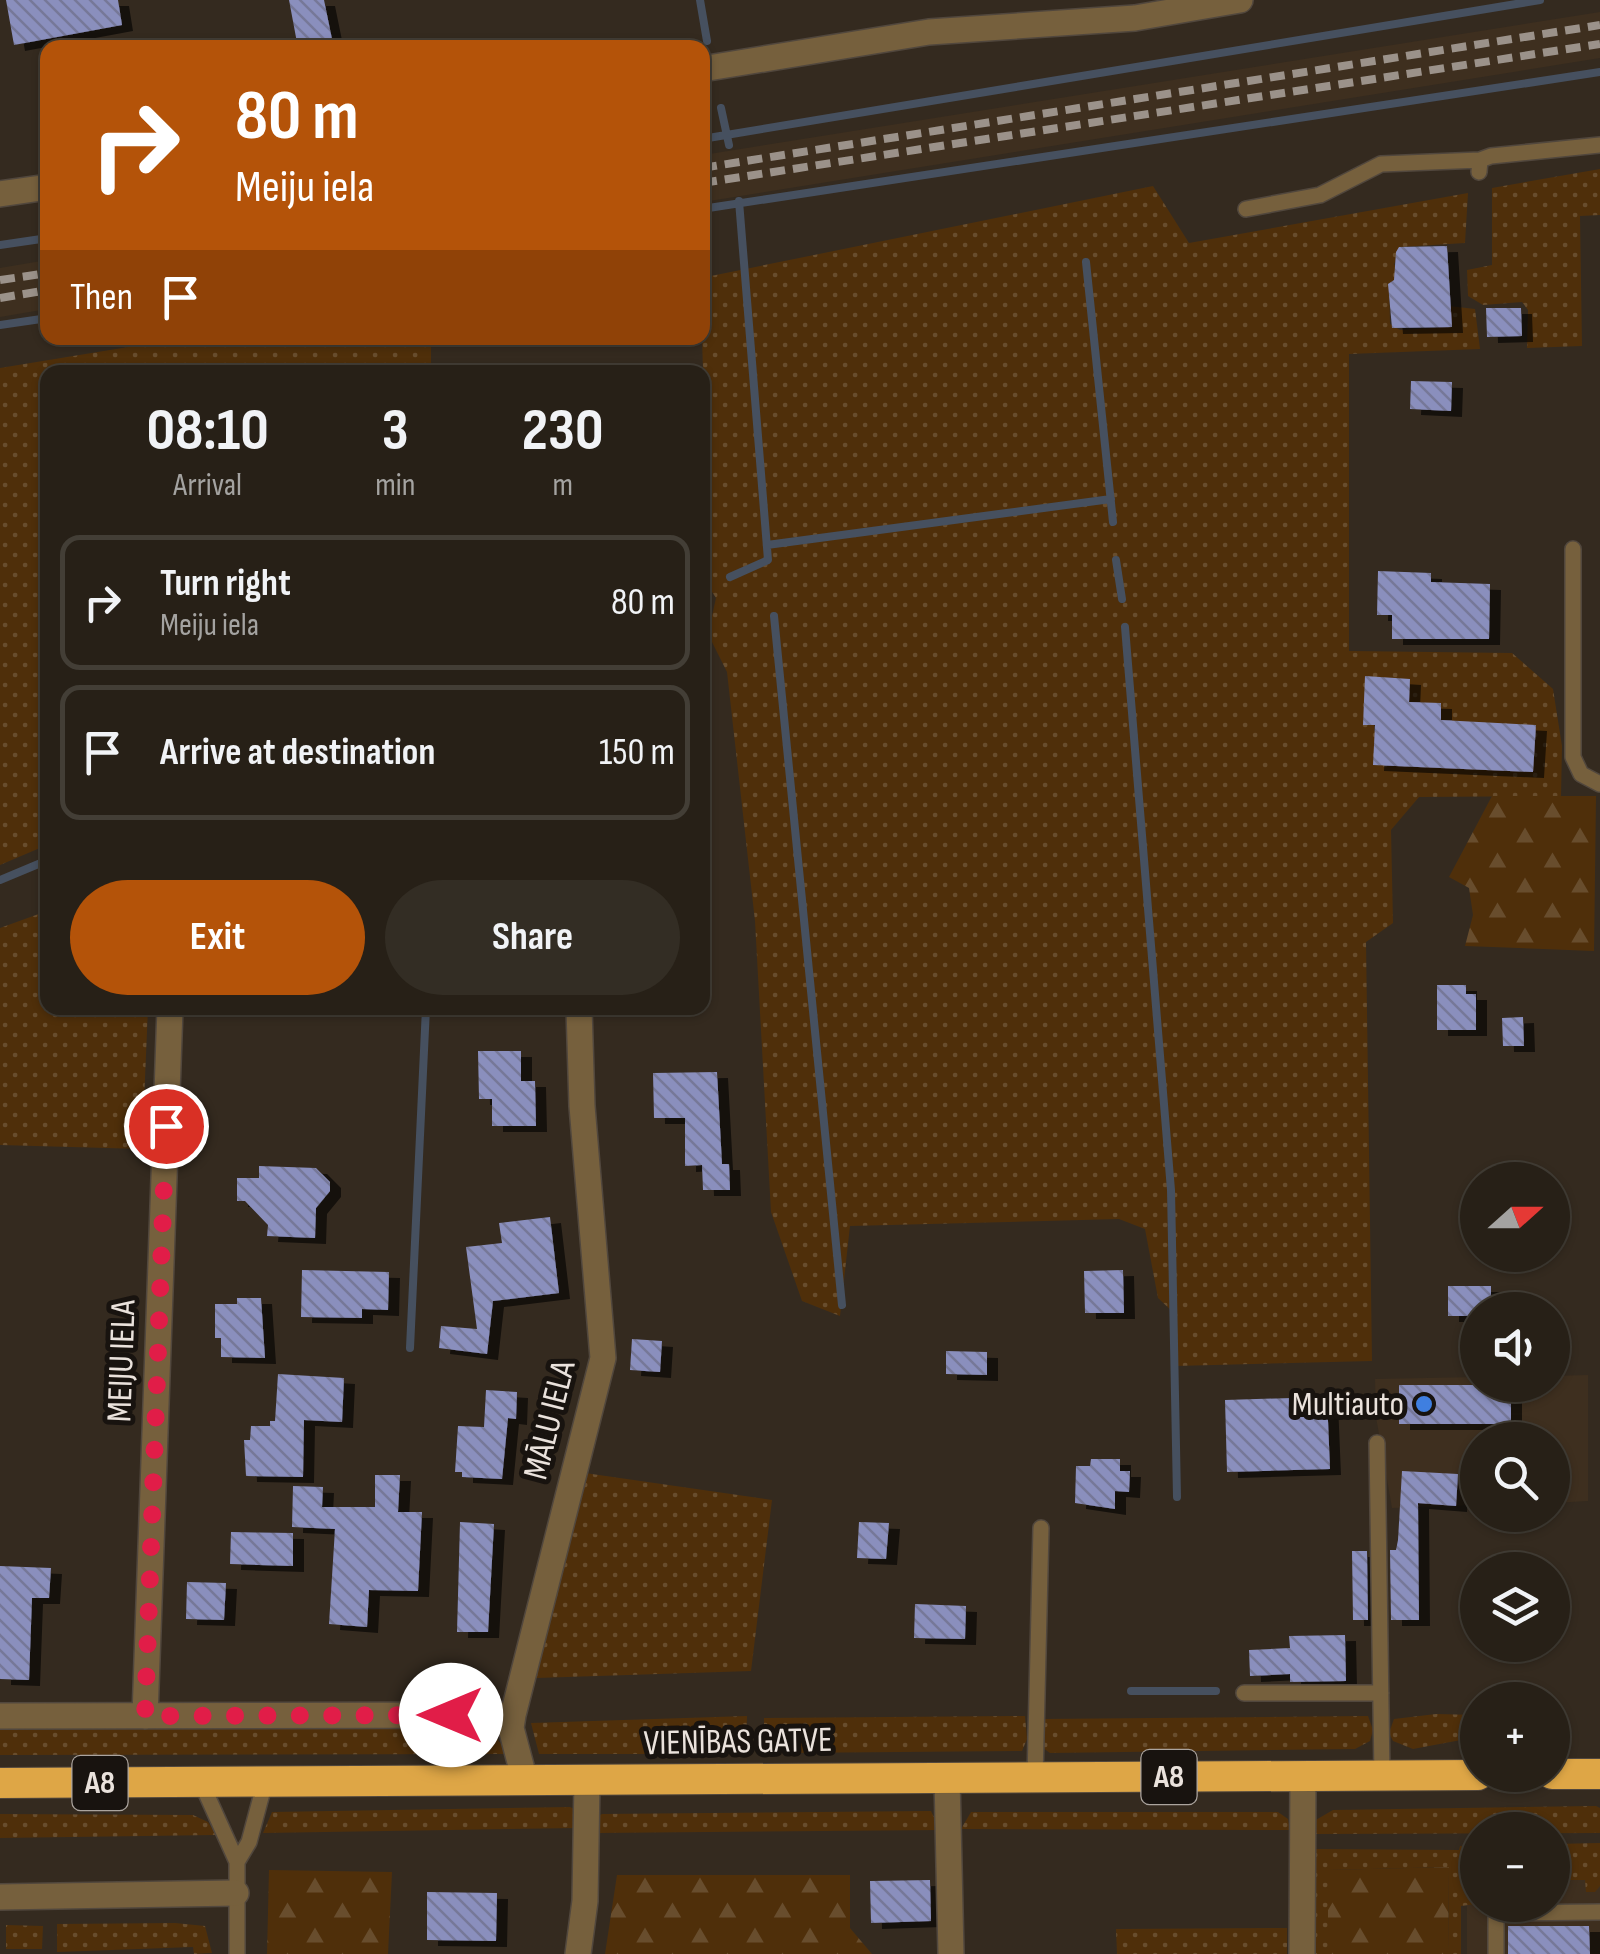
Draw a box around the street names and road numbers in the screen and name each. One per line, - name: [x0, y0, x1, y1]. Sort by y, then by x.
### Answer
- street label: MEIJU IELA: [98, 1298, 146, 1423]
- street label: MĀLU IELA: [515, 1355, 586, 1484]
- street label: VIENĪBAS GATVE: [643, 1719, 833, 1765]
- road number: A8: [1142, 1750, 1196, 1804]
- road number: A8: [72, 1756, 128, 1810]

